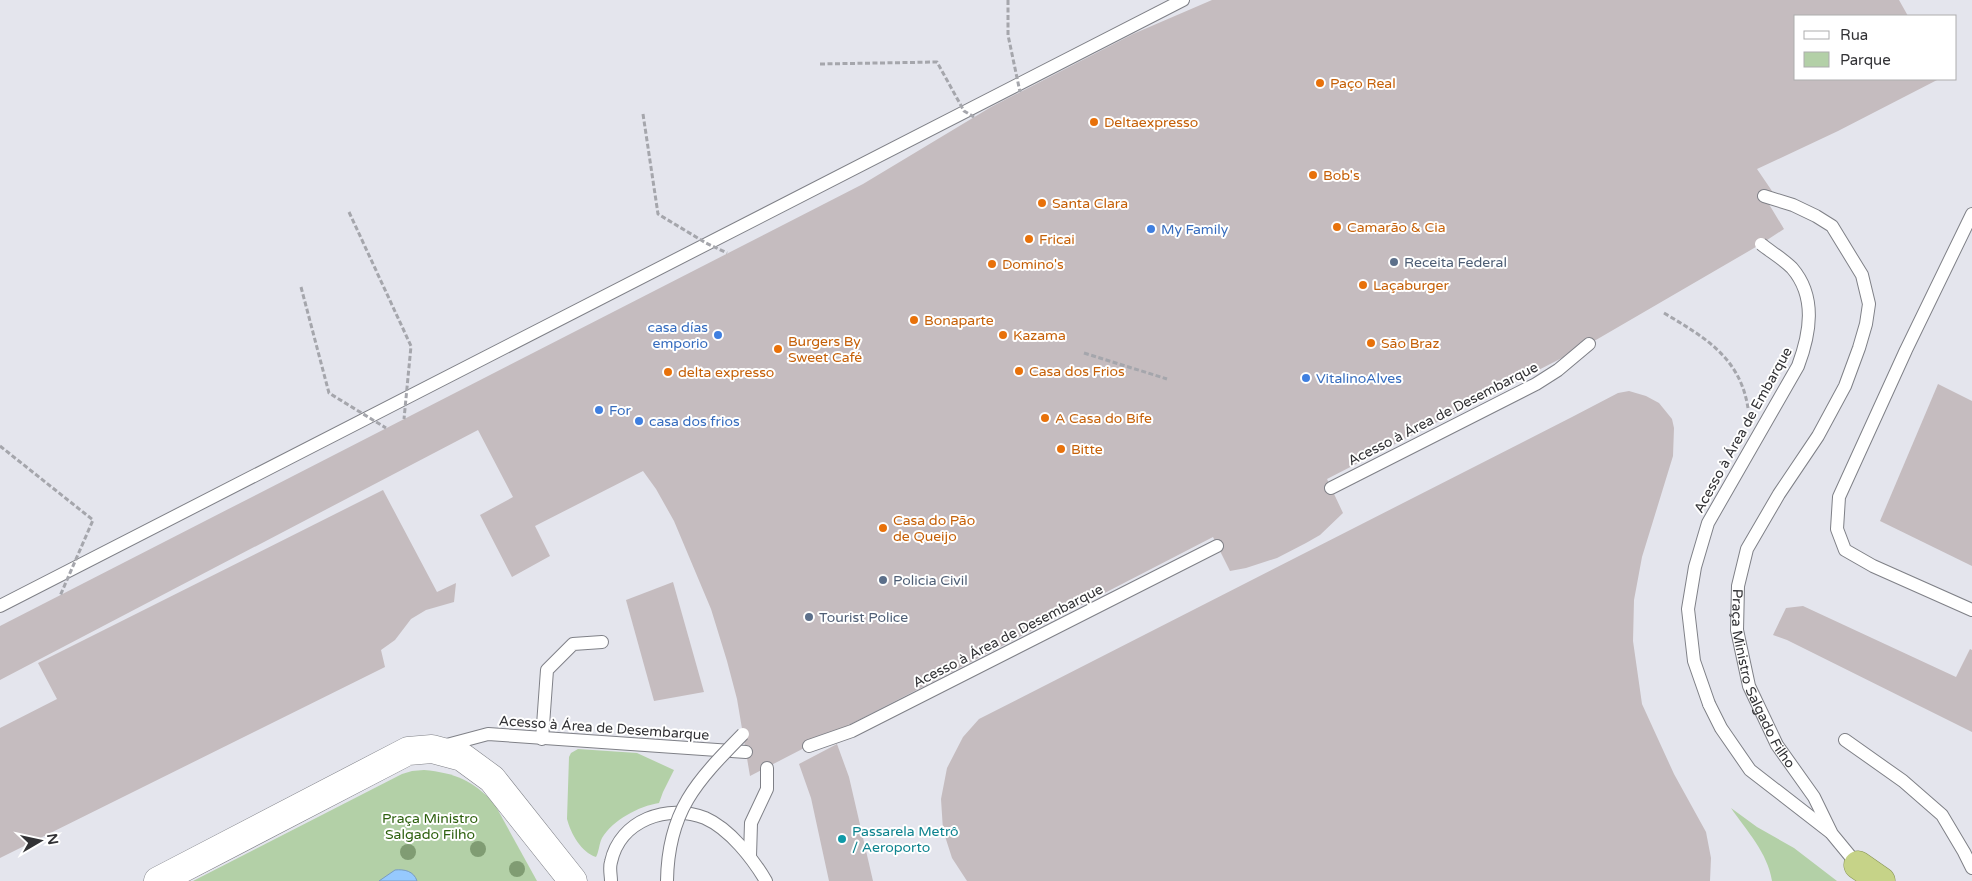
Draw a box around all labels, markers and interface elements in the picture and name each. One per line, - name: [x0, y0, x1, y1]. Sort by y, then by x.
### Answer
- legend: [1794, 15, 1957, 80]
- text: Rua: [1840, 26, 1868, 44]
- text: Parque: [1840, 51, 1891, 69]
- place label: Paço Real: [1330, 75, 1396, 92]
- marker: Paço Real: [1314, 77, 1326, 89]
- place label: Deltaexpresso: [1104, 114, 1198, 131]
- marker: Deltaexpresso: [1088, 116, 1100, 128]
- place label: Bob's: [1323, 167, 1360, 184]
- marker: Bob's: [1307, 169, 1319, 181]
- place label: Santa Clara: [1052, 195, 1128, 212]
- marker: Santa Clara: [1036, 197, 1048, 209]
- place label: Camarão & Cia: [1347, 219, 1446, 236]
- place label: My Family: [1161, 221, 1229, 238]
- marker: Camarão & Cia: [1331, 221, 1343, 233]
- marker: My Family: [1145, 223, 1157, 235]
- place label: Fricai: [1039, 231, 1075, 248]
- marker: Fricai: [1023, 233, 1035, 245]
- place label: Receita Federal: [1404, 254, 1507, 271]
- place label: Domino's: [1002, 256, 1064, 273]
- marker: Receita Federal: [1388, 256, 1400, 268]
- marker: Domino's: [986, 258, 998, 270]
- place label: Laçaburger: [1373, 277, 1450, 294]
- marker: Laçaburger: [1357, 279, 1369, 291]
- place label: Bonaparte: [924, 312, 994, 329]
- marker: Bonaparte: [908, 314, 920, 326]
- place label: casa días emporio: [648, 319, 708, 352]
- place label: Kazama: [1013, 327, 1066, 344]
- marker: casa días emporio: [712, 329, 724, 341]
- marker: Kazama: [997, 329, 1009, 341]
- place label: Burgers By Sweet Café: [788, 333, 862, 366]
- place label: São Braz: [1381, 335, 1439, 352]
- marker: São Braz: [1365, 337, 1377, 349]
- marker: Burgers By Sweet Café: [772, 343, 784, 355]
- street label: Acesso à Área de Embarque: [1690, 344, 1796, 516]
- street label: Acesso à Área de Desembarque: [1345, 359, 1541, 469]
- place label: Casa dos Frios: [1029, 363, 1125, 380]
- place label: delta expresso: [678, 364, 774, 381]
- marker: Casa dos Frios: [1013, 365, 1025, 377]
- marker: delta expresso: [662, 366, 674, 378]
- place label: VitalinoAlves: [1316, 370, 1402, 387]
- marker: VitalinoAlves: [1300, 372, 1312, 384]
- place label: For: [609, 402, 631, 419]
- marker: For: [593, 404, 605, 416]
- place label: A Casa do Bife: [1055, 410, 1152, 427]
- marker: A Casa do Bife: [1039, 412, 1051, 424]
- place label: casa dos frios: [649, 413, 740, 430]
- marker: casa dos frios: [633, 415, 645, 427]
- place label: Bitte: [1071, 441, 1103, 458]
- marker: Bitte: [1055, 443, 1067, 455]
- place label: Casa do Pão de Queijo: [893, 512, 975, 545]
- marker: Casa do Pão de Queijo: [877, 522, 889, 534]
- place label: Policia Civil: [893, 572, 968, 589]
- marker: Policia Civil: [877, 574, 889, 586]
- street label: Acesso à Área de Desembarque: [910, 581, 1106, 691]
- street label: Praça Ministro Salgado Filho: [1728, 589, 1799, 771]
- place label: Tourist Police: [819, 609, 908, 626]
- marker: Tourist Police: [803, 611, 815, 623]
- street label: Acesso à Área de Desembarque: [498, 712, 710, 744]
- park label: Praça Ministro Salgado Filho: [382, 810, 478, 843]
- north arrow: [15, 816, 65, 866]
- place label: Passarela Metrô / Aeroporto: [852, 823, 959, 856]
- text: N: [43, 832, 62, 846]
- marker: Passarela Metrô / Aeroporto: [836, 833, 848, 845]

